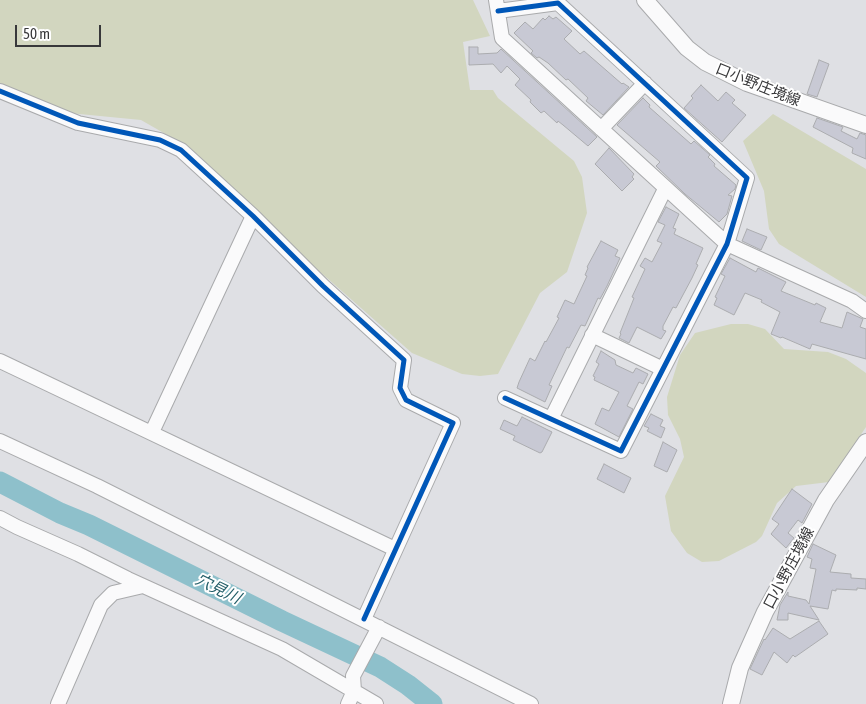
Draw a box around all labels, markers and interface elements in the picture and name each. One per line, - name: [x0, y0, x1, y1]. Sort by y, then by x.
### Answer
- scale bar: [18, 15, 104, 47]
- text: 50 m: [23, 25, 50, 42]
- street label: 口小野庄境線: [713, 60, 803, 110]
- street label: 口小野庄境線: [760, 524, 818, 612]
- water label: 穴見川: [192, 570, 244, 608]

